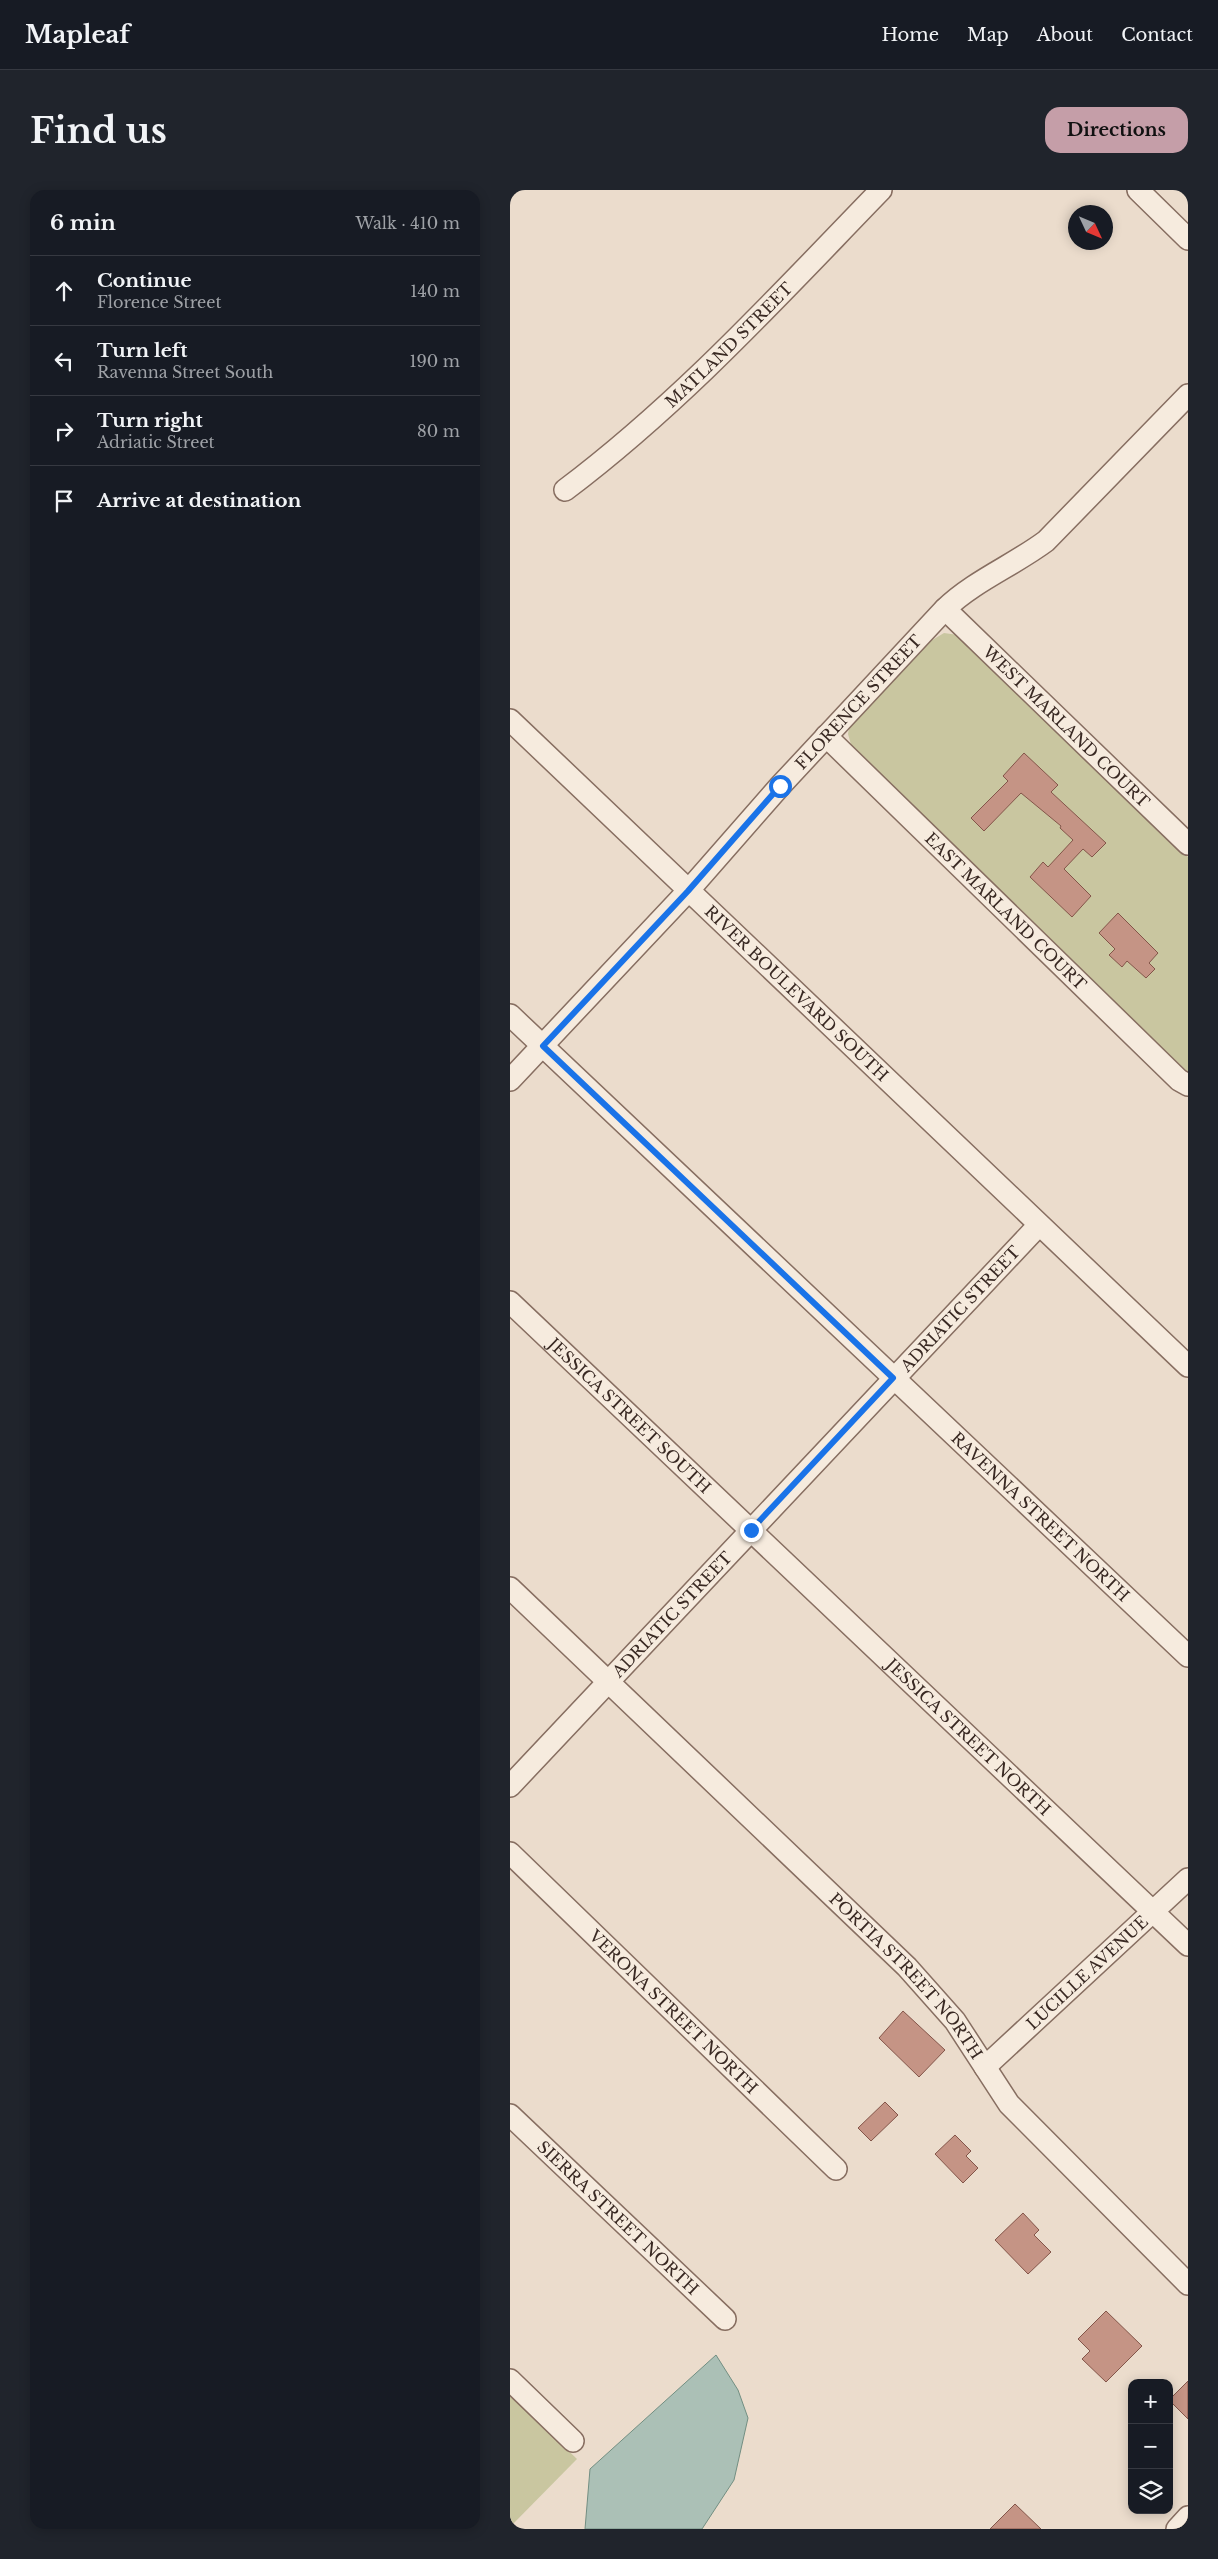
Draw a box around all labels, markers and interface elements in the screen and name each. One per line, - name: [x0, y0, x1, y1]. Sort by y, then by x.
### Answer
- text: Mapleaf: [25, 20, 130, 49]
- text: Home: [881, 24, 939, 46]
- text: Map: [967, 24, 1009, 46]
- text: About: [1037, 24, 1093, 46]
- text: Contact: [1121, 24, 1193, 46]
- button: Directions: [1045, 107, 1188, 153]
- text: Find us: [30, 109, 167, 152]
- north arrow: [1068, 205, 1113, 250]
- text: 6 min: [50, 210, 116, 236]
- text: Walk · 410 m: [355, 213, 460, 233]
- text: Continue: [97, 269, 192, 292]
- icon: ahead: [50, 277, 78, 305]
- street label: MATLAND STREET: [661, 278, 797, 412]
- text: 140 m: [410, 281, 460, 301]
- text: Florence Street: [97, 292, 222, 312]
- text: Turn left: [97, 339, 188, 362]
- icon: left: [50, 347, 78, 375]
- text: 190 m: [409, 351, 460, 371]
- text: Ravenna Street South: [97, 362, 273, 382]
- text: Turn right: [97, 409, 203, 432]
- icon: right: [50, 417, 78, 445]
- text: 80 m: [417, 421, 460, 441]
- text: Adriatic Street: [97, 432, 215, 452]
- icon: arrive: [50, 487, 78, 515]
- text: Arrive at destination: [97, 489, 301, 512]
- street label: FLORENCE STREET: [791, 631, 926, 773]
- street label: WEST MARLAND COURT: [978, 641, 1154, 812]
- route start: [769, 775, 792, 798]
- street label: EAST MARLAND COURT: [921, 828, 1091, 994]
- street label: RIVER BOULEVARD SOUTH: [701, 901, 893, 1085]
- street label: ADRIATIC STREET: [895, 1242, 1024, 1376]
- street label: JESSICA STREET SOUTH: [543, 1332, 715, 1498]
- street label: RAVENNA STREET NORTH: [947, 1428, 1134, 1606]
- route end: [740, 1519, 763, 1542]
- street label: ADRIATIC STREET: [607, 1547, 736, 1682]
- street label: JESSICA STREET NORTH: [881, 1653, 1055, 1820]
- street label: PORTIA STREET NORTH: [825, 1888, 987, 2063]
- street label: LUCILLE AVENUE: [1022, 1911, 1152, 2034]
- street label: VERONA STREET NORTH: [585, 1925, 762, 2098]
- street label: SIERRA STREET NORTH: [533, 2136, 703, 2299]
- map controls: [1128, 2379, 1173, 2514]
- button: +: [1128, 2379, 1173, 2424]
- button: −: [1128, 2424, 1173, 2469]
- button: layers: [1128, 2469, 1173, 2514]

